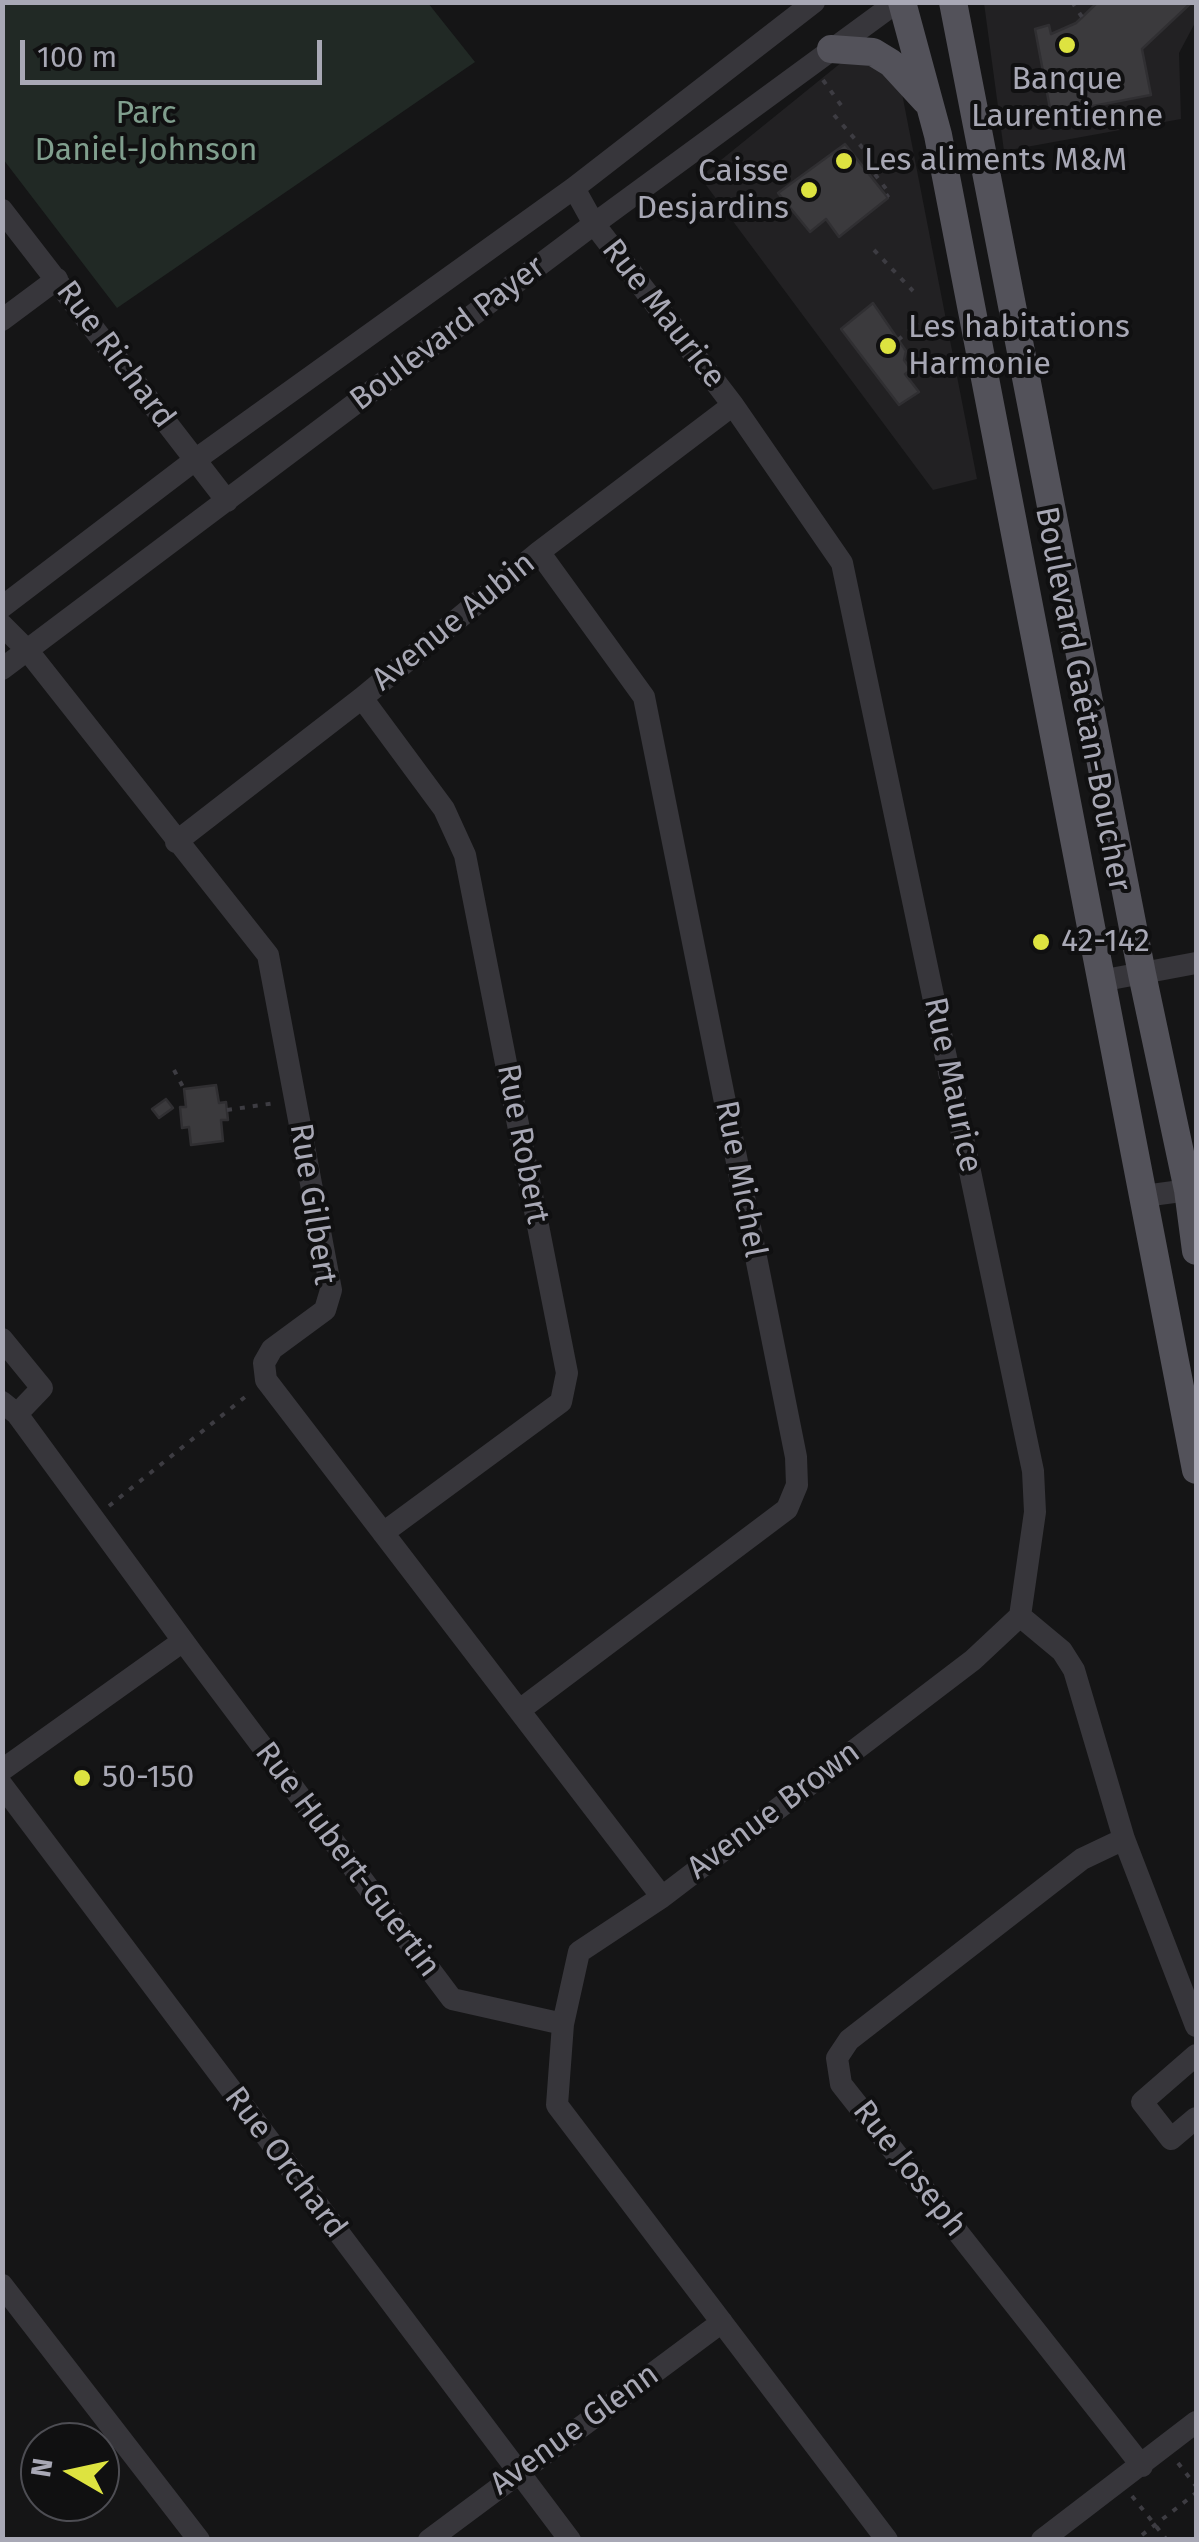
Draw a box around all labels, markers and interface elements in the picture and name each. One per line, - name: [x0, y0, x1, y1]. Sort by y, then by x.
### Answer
- scale bar: [25, 20, 328, 82]
- marker: Banque Laurentienne: [1056, 34, 1078, 56]
- text: 100 m: [37, 39, 117, 75]
- place label: Banque Laurentienne: [971, 61, 1163, 136]
- park label: Parc Daniel-Johnson: [35, 95, 257, 170]
- place label: Les aliments M&M: [864, 142, 1127, 180]
- marker: Les aliments M&M: [833, 150, 855, 172]
- place label: Caisse Desjardins: [636, 153, 789, 228]
- marker: Caisse Desjardins: [798, 179, 820, 201]
- street label: Rue Maurice: [593, 232, 733, 396]
- street label: Boulevard Payer: [343, 248, 553, 420]
- street label: Rue Richard: [47, 274, 183, 436]
- place label: Les habitations Harmonie: [908, 309, 1130, 384]
- marker: Les habitations Harmonie: [877, 335, 899, 357]
- street label: Boulevard Gaétan-Boucher: [1026, 503, 1138, 895]
- street label: Avenue Aubin: [365, 545, 543, 699]
- place label: 42-142: [1061, 923, 1150, 961]
- marker: 42-142: [1030, 931, 1052, 953]
- street label: Rue Maurice: [915, 994, 989, 1176]
- street label: Rue Robert: [488, 1061, 556, 1227]
- street label: Rue Michel: [706, 1097, 774, 1261]
- street label: Rue Gilbert: [280, 1121, 344, 1287]
- street label: Avenue Brown: [680, 1734, 868, 1888]
- street label: Rue Hubert-Guertin: [246, 1735, 448, 1985]
- place label: 50-150: [102, 1759, 194, 1797]
- marker: 50-150: [71, 1767, 93, 1789]
- street label: Rue Orchard: [216, 2080, 354, 2246]
- street label: Rue Joseph: [844, 2093, 974, 2245]
- street label: Avenue Glenn: [483, 2356, 667, 2504]
- north arrow: [20, 2422, 120, 2522]
- text: N: [24, 2456, 60, 2479]

